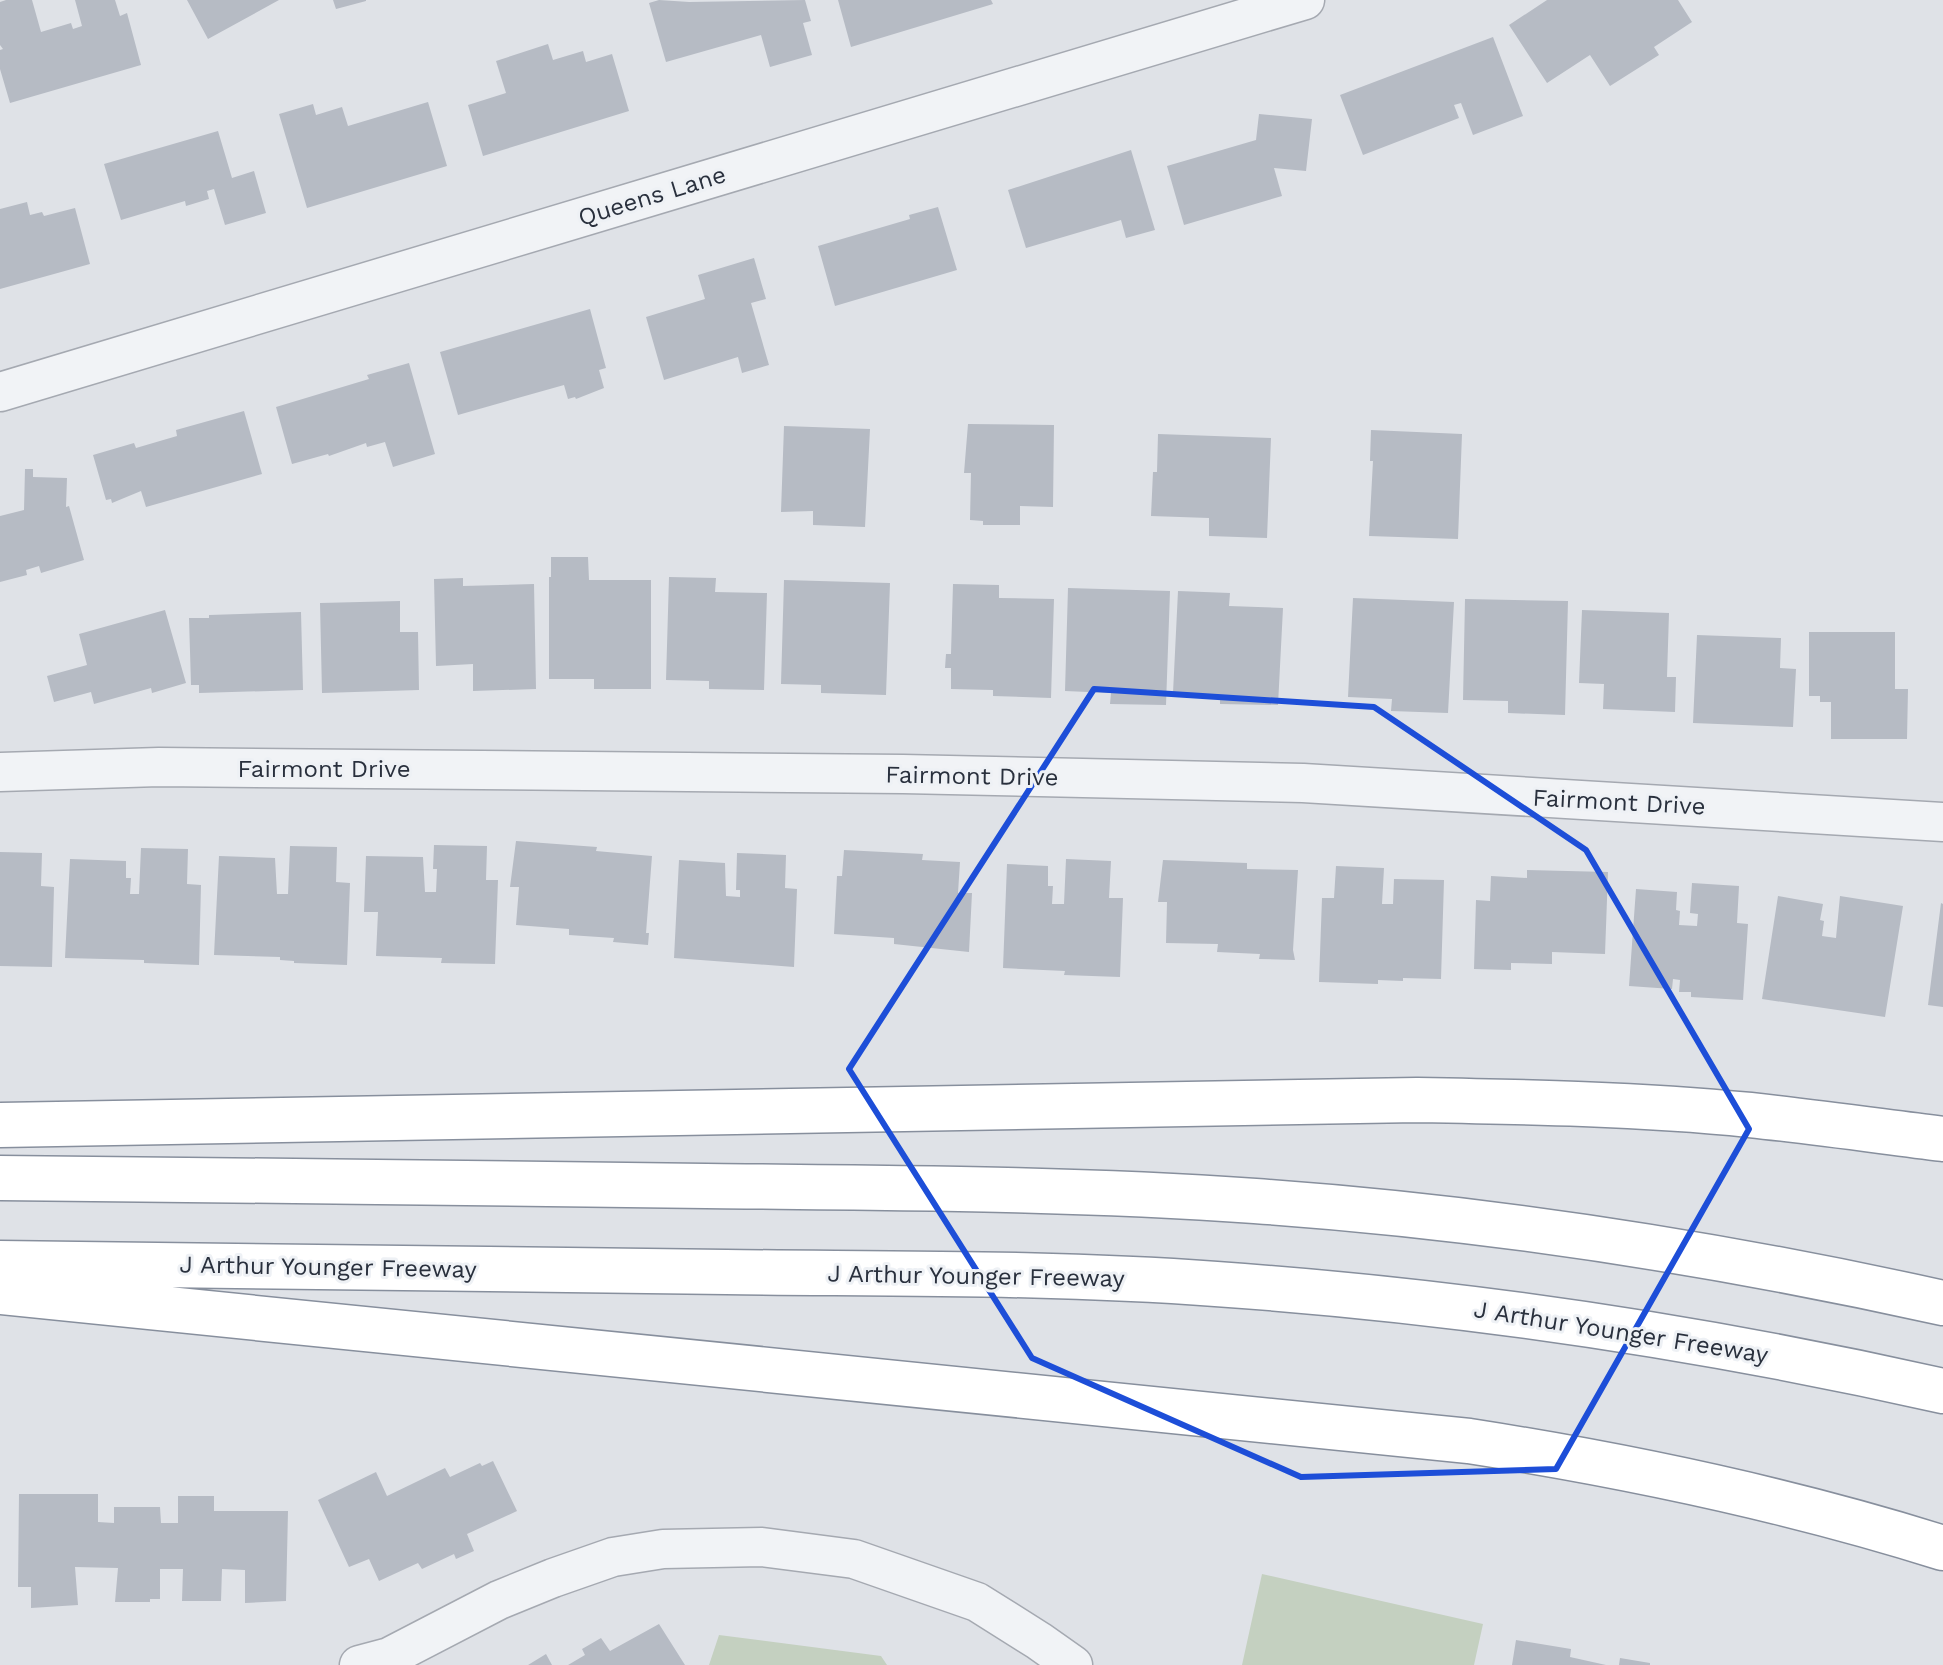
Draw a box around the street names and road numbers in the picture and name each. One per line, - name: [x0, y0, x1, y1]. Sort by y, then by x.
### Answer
- street label: Queens Lane: [575, 160, 729, 232]
- street label: Fairmont Drive: [237, 755, 411, 783]
- street label: Fairmont Drive: [885, 760, 1059, 792]
- street label: Fairmont Drive: [1532, 783, 1706, 821]
- street label: J Arthur Younger Freeway: [179, 1250, 478, 1284]
- street label: J Arthur Younger Freeway: [827, 1259, 1126, 1293]
- street label: J Arthur Younger Freeway: [1472, 1295, 1771, 1369]

